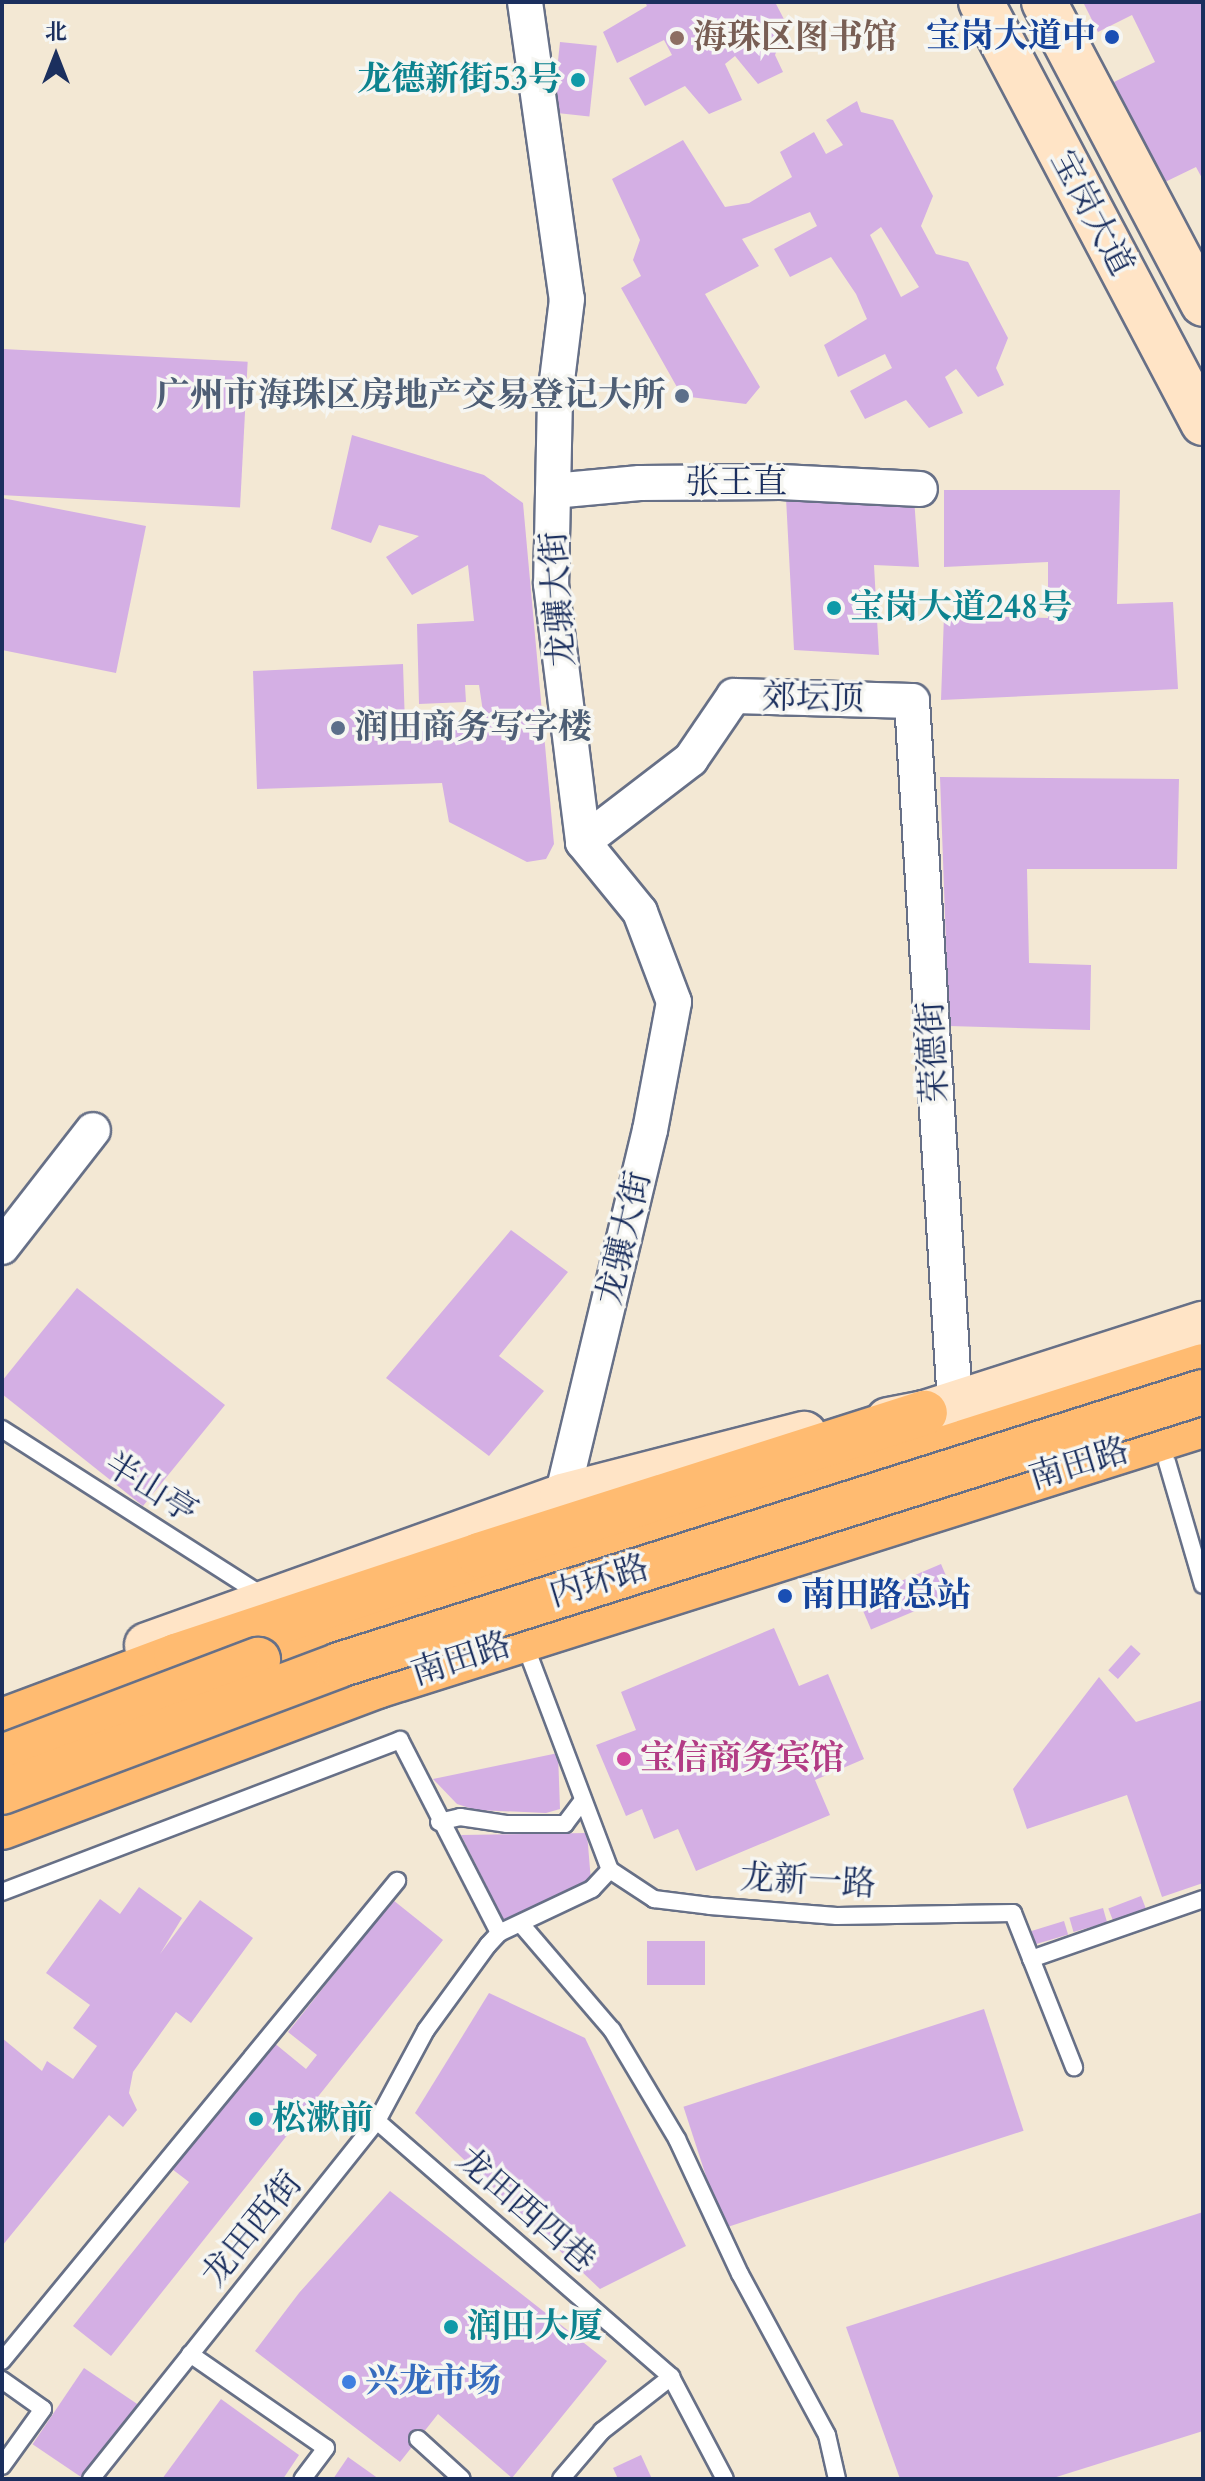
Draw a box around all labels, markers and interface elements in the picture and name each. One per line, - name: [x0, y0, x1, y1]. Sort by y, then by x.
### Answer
- north arrow: [16, 16, 96, 96]
- text: 北: [45, 17, 67, 47]
- place label: 宝岗大道中: [926, 17, 1096, 57]
- place label: 海珠区图书馆: [693, 18, 897, 58]
- marker: 宝岗大道中: [1103, 28, 1121, 46]
- marker: 海珠区图书馆: [668, 29, 686, 47]
- place label: 龙德新街53号: [357, 60, 562, 100]
- marker: 龙德新街53号: [569, 71, 587, 89]
- street label: 宝岗大道: [1042, 143, 1142, 283]
- place label: 广州市海珠区房地产交易登记大所: [156, 376, 666, 416]
- marker: 广州市海珠区房地产交易登记大所: [673, 387, 691, 405]
- street label: 张王直: [685, 463, 787, 503]
- street label: 龙骧大街: [533, 530, 583, 668]
- place label: 宝岗大道248号: [850, 588, 1072, 628]
- marker: 宝岗大道248号: [825, 599, 843, 617]
- street label: 郊坛顶: [762, 677, 864, 719]
- place label: 润田商务写字楼: [354, 708, 592, 748]
- marker: 润田商务写字楼: [329, 719, 347, 737]
- street label: 荣德街: [910, 1000, 956, 1104]
- street label: 龙骧大街: [589, 1167, 659, 1309]
- street label: 南田路: [1024, 1430, 1134, 1498]
- street label: 半山亭: [97, 1444, 205, 1532]
- street label: 内环路: [544, 1547, 654, 1615]
- place label: 南田路总站: [801, 1576, 971, 1616]
- marker: 南田路总站: [776, 1587, 794, 1605]
- street label: 南田路: [406, 1624, 516, 1694]
- place label: 宝信商务宾馆: [640, 1739, 844, 1779]
- marker: 宝信商务宾馆: [615, 1750, 633, 1768]
- street label: 龙新一路: [739, 1857, 877, 1905]
- place label: 松漱前: [272, 2099, 374, 2139]
- marker: 松漱前: [247, 2110, 265, 2128]
- street label: 龙田西四巷: [448, 2139, 604, 2281]
- street label: 龙田西街: [193, 2163, 311, 2295]
- place label: 润田大厦: [467, 2307, 603, 2347]
- marker: 润田大厦: [442, 2318, 460, 2336]
- place label: 兴龙市场: [365, 2362, 501, 2402]
- marker: 兴龙市场: [340, 2373, 358, 2391]

